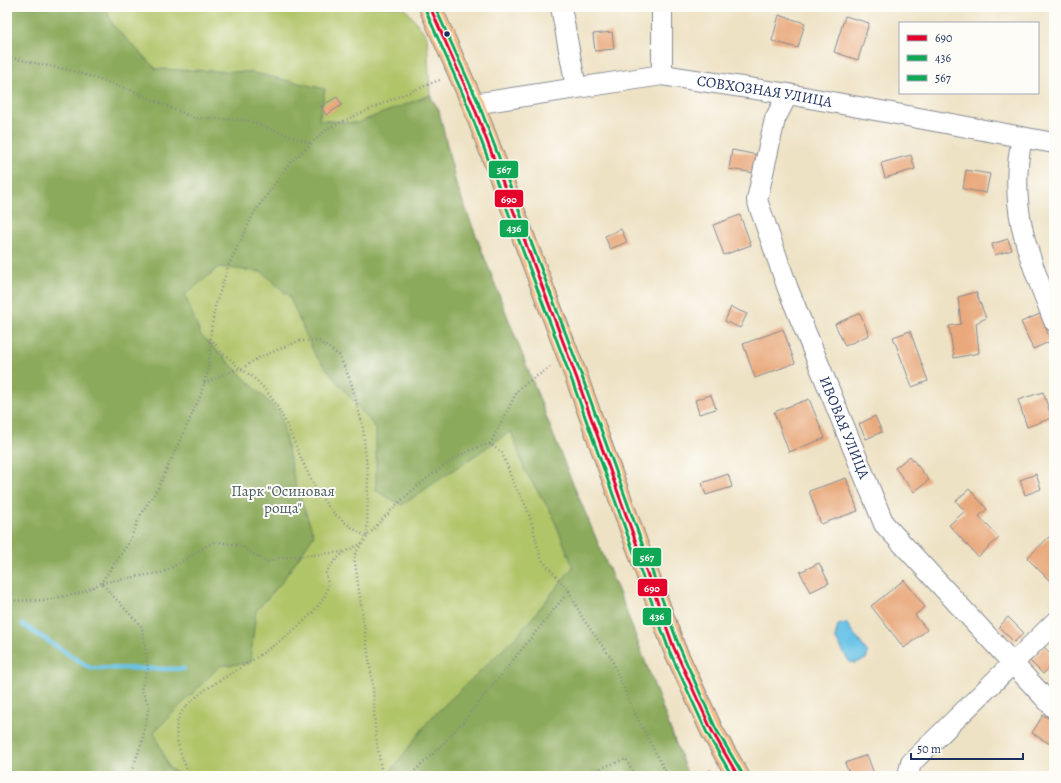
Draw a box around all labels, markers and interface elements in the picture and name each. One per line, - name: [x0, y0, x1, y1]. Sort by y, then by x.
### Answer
- legend: [899, 22, 1039, 94]
- unlabelled marker: [442, 29, 452, 39]
- text: 690: [935, 30, 952, 46]
- text: 436: [935, 50, 951, 66]
- street label: СОВХОЗНАЯ УЛИЦА: [695, 70, 834, 112]
- text: 567: [935, 70, 952, 86]
- line badge: 567: [488, 160, 519, 179]
- text: 567: [497, 162, 512, 177]
- line badge: 690: [494, 189, 524, 208]
- text: 690: [501, 192, 517, 207]
- line badge: 436: [499, 219, 529, 238]
- text: 436: [506, 221, 522, 236]
- street label: ИВОВАЯ УЛИЦА: [815, 373, 875, 482]
- park label: Парк "Осиновая роща": [231, 481, 335, 518]
- line badge: 567: [632, 547, 662, 567]
- text: 567: [640, 550, 655, 565]
- line badge: 690: [637, 578, 668, 597]
- text: 690: [644, 581, 660, 596]
- line badge: 436: [642, 607, 672, 626]
- text: 436: [649, 609, 665, 624]
- scale bar: [911, 735, 1023, 761]
- text: 50 m: [917, 741, 941, 757]

